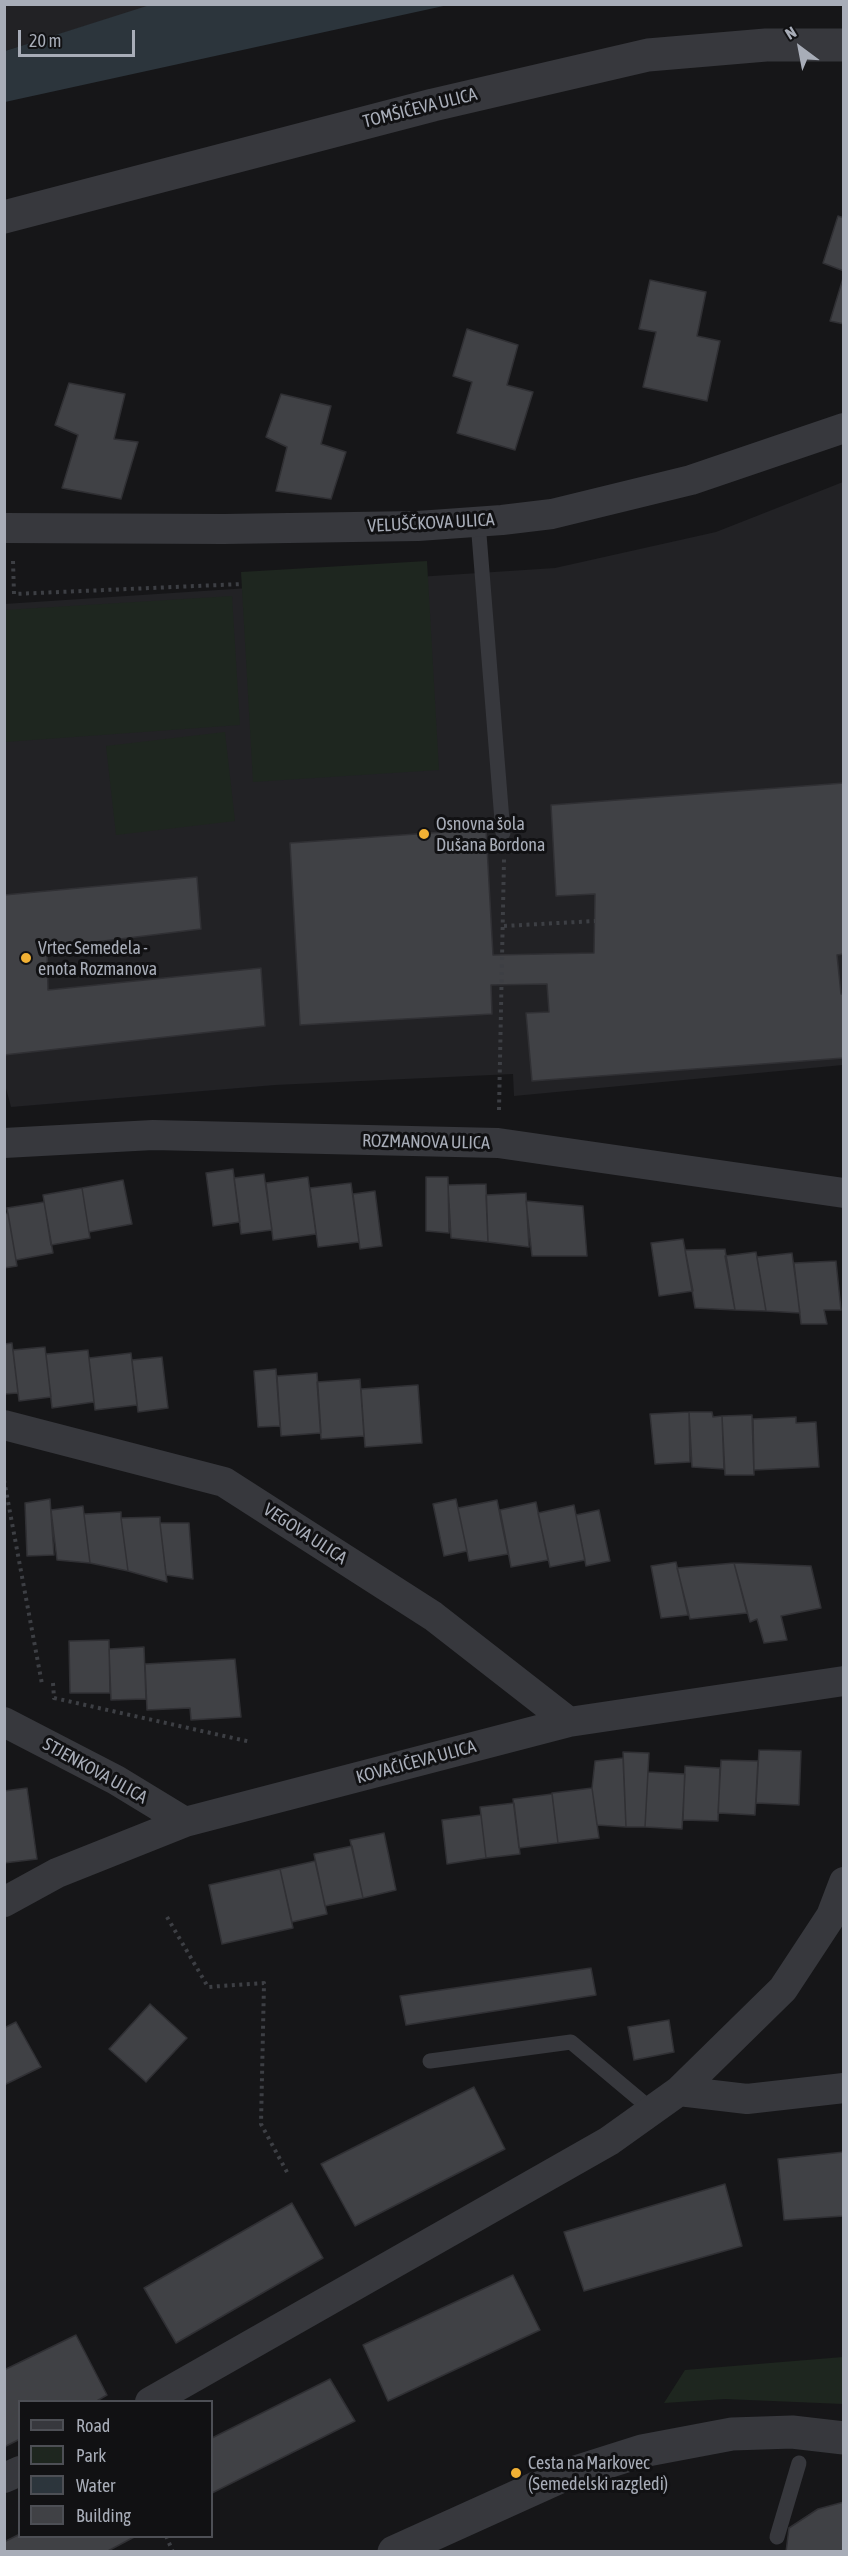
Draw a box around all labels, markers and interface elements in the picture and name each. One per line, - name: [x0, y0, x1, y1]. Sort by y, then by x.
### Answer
- scale bar: [21, 18, 138, 56]
- north arrow: [770, 18, 830, 78]
- text: N: [782, 23, 799, 43]
- text: 20 m: [29, 30, 61, 51]
- street label: TOMŠIČEVA ULICA: [361, 83, 479, 133]
- street label: VELUŠČKOVA ULICA: [367, 509, 495, 537]
- place label: Osnovna šola Dušana Bordona: [436, 813, 545, 856]
- marker: Osnovna šola Dušana Bordona: [417, 827, 431, 841]
- place label: Vrtec Semedela - enota Rozmanova: [38, 937, 157, 980]
- marker: Vrtec Semedela - enota Rozmanova: [19, 951, 33, 965]
- street label: ROZMANOVA ULICA: [362, 1130, 490, 1154]
- street label: VEGOVA ULICA: [259, 1499, 351, 1569]
- street label: STJENKOVA ULICA: [39, 1733, 151, 1809]
- street label: KOVAČIČEVA ULICA: [354, 1736, 478, 1788]
- legend: [18, 2400, 213, 2538]
- text: Road: [76, 2415, 110, 2436]
- text: Park: [76, 2445, 106, 2466]
- place label: Cesta na Markovec (Semedelski razgledi): [528, 2452, 668, 2494]
- marker: Cesta na Markovec (Semedelski razgledi): [509, 2466, 523, 2480]
- text: Water: [76, 2475, 115, 2496]
- text: Building: [76, 2505, 131, 2526]

